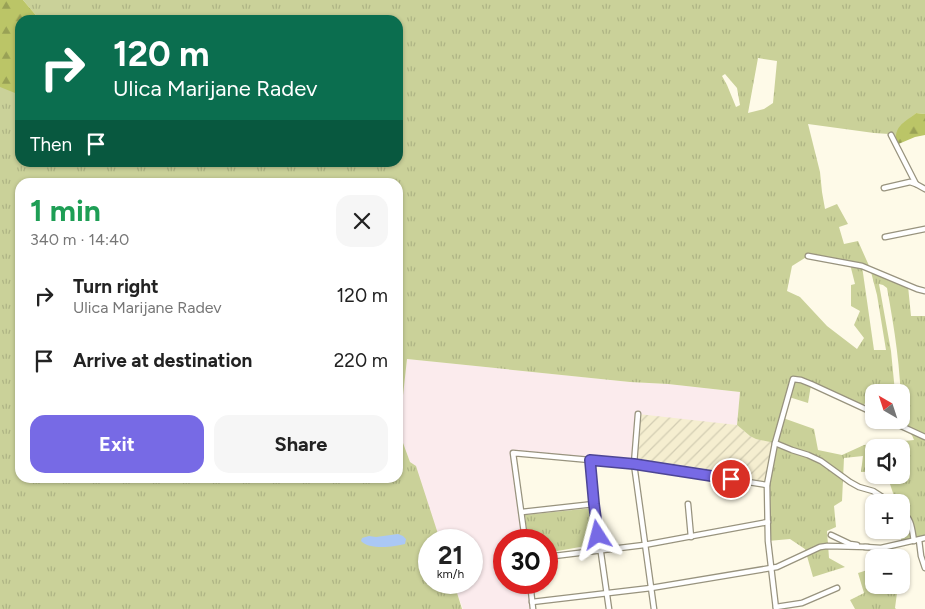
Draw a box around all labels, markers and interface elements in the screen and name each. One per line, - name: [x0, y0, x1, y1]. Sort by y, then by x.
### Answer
- text: 120 m: [113, 33, 210, 75]
- icon: right: [30, 35, 95, 100]
- text: Ulica Marijane Radev: [113, 75, 317, 102]
- icon: arrive: [82, 130, 110, 158]
- text: Then: [30, 133, 72, 156]
- text: 1 min: [30, 192, 101, 229]
- button: close: [336, 195, 388, 247]
- text: 340 m · 14:40: [30, 230, 129, 249]
- text: Turn right: [73, 275, 159, 298]
- icon: right: [30, 282, 58, 310]
- text: 120 m: [336, 284, 388, 307]
- text: Ulica Marijane Radev: [73, 298, 222, 317]
- icon: arrive: [30, 347, 58, 375]
- text: Arrive at destination: [73, 349, 252, 372]
- text: 220 m: [334, 349, 388, 372]
- north arrow: [865, 384, 910, 429]
- map controls: [865, 384, 910, 594]
- button: Exit: [30, 415, 204, 473]
- button: Share: [214, 415, 388, 473]
- button: sound: [865, 439, 910, 484]
- pin: [710, 458, 752, 500]
- icon: arrive: [717, 465, 745, 493]
- button: +: [865, 494, 910, 539]
- position arrow: [571, 508, 623, 560]
- speed limit sign: 30: [493, 529, 558, 594]
- text: 21: [438, 540, 463, 570]
- button: −: [865, 549, 910, 594]
- text: km/h: [437, 567, 464, 581]

